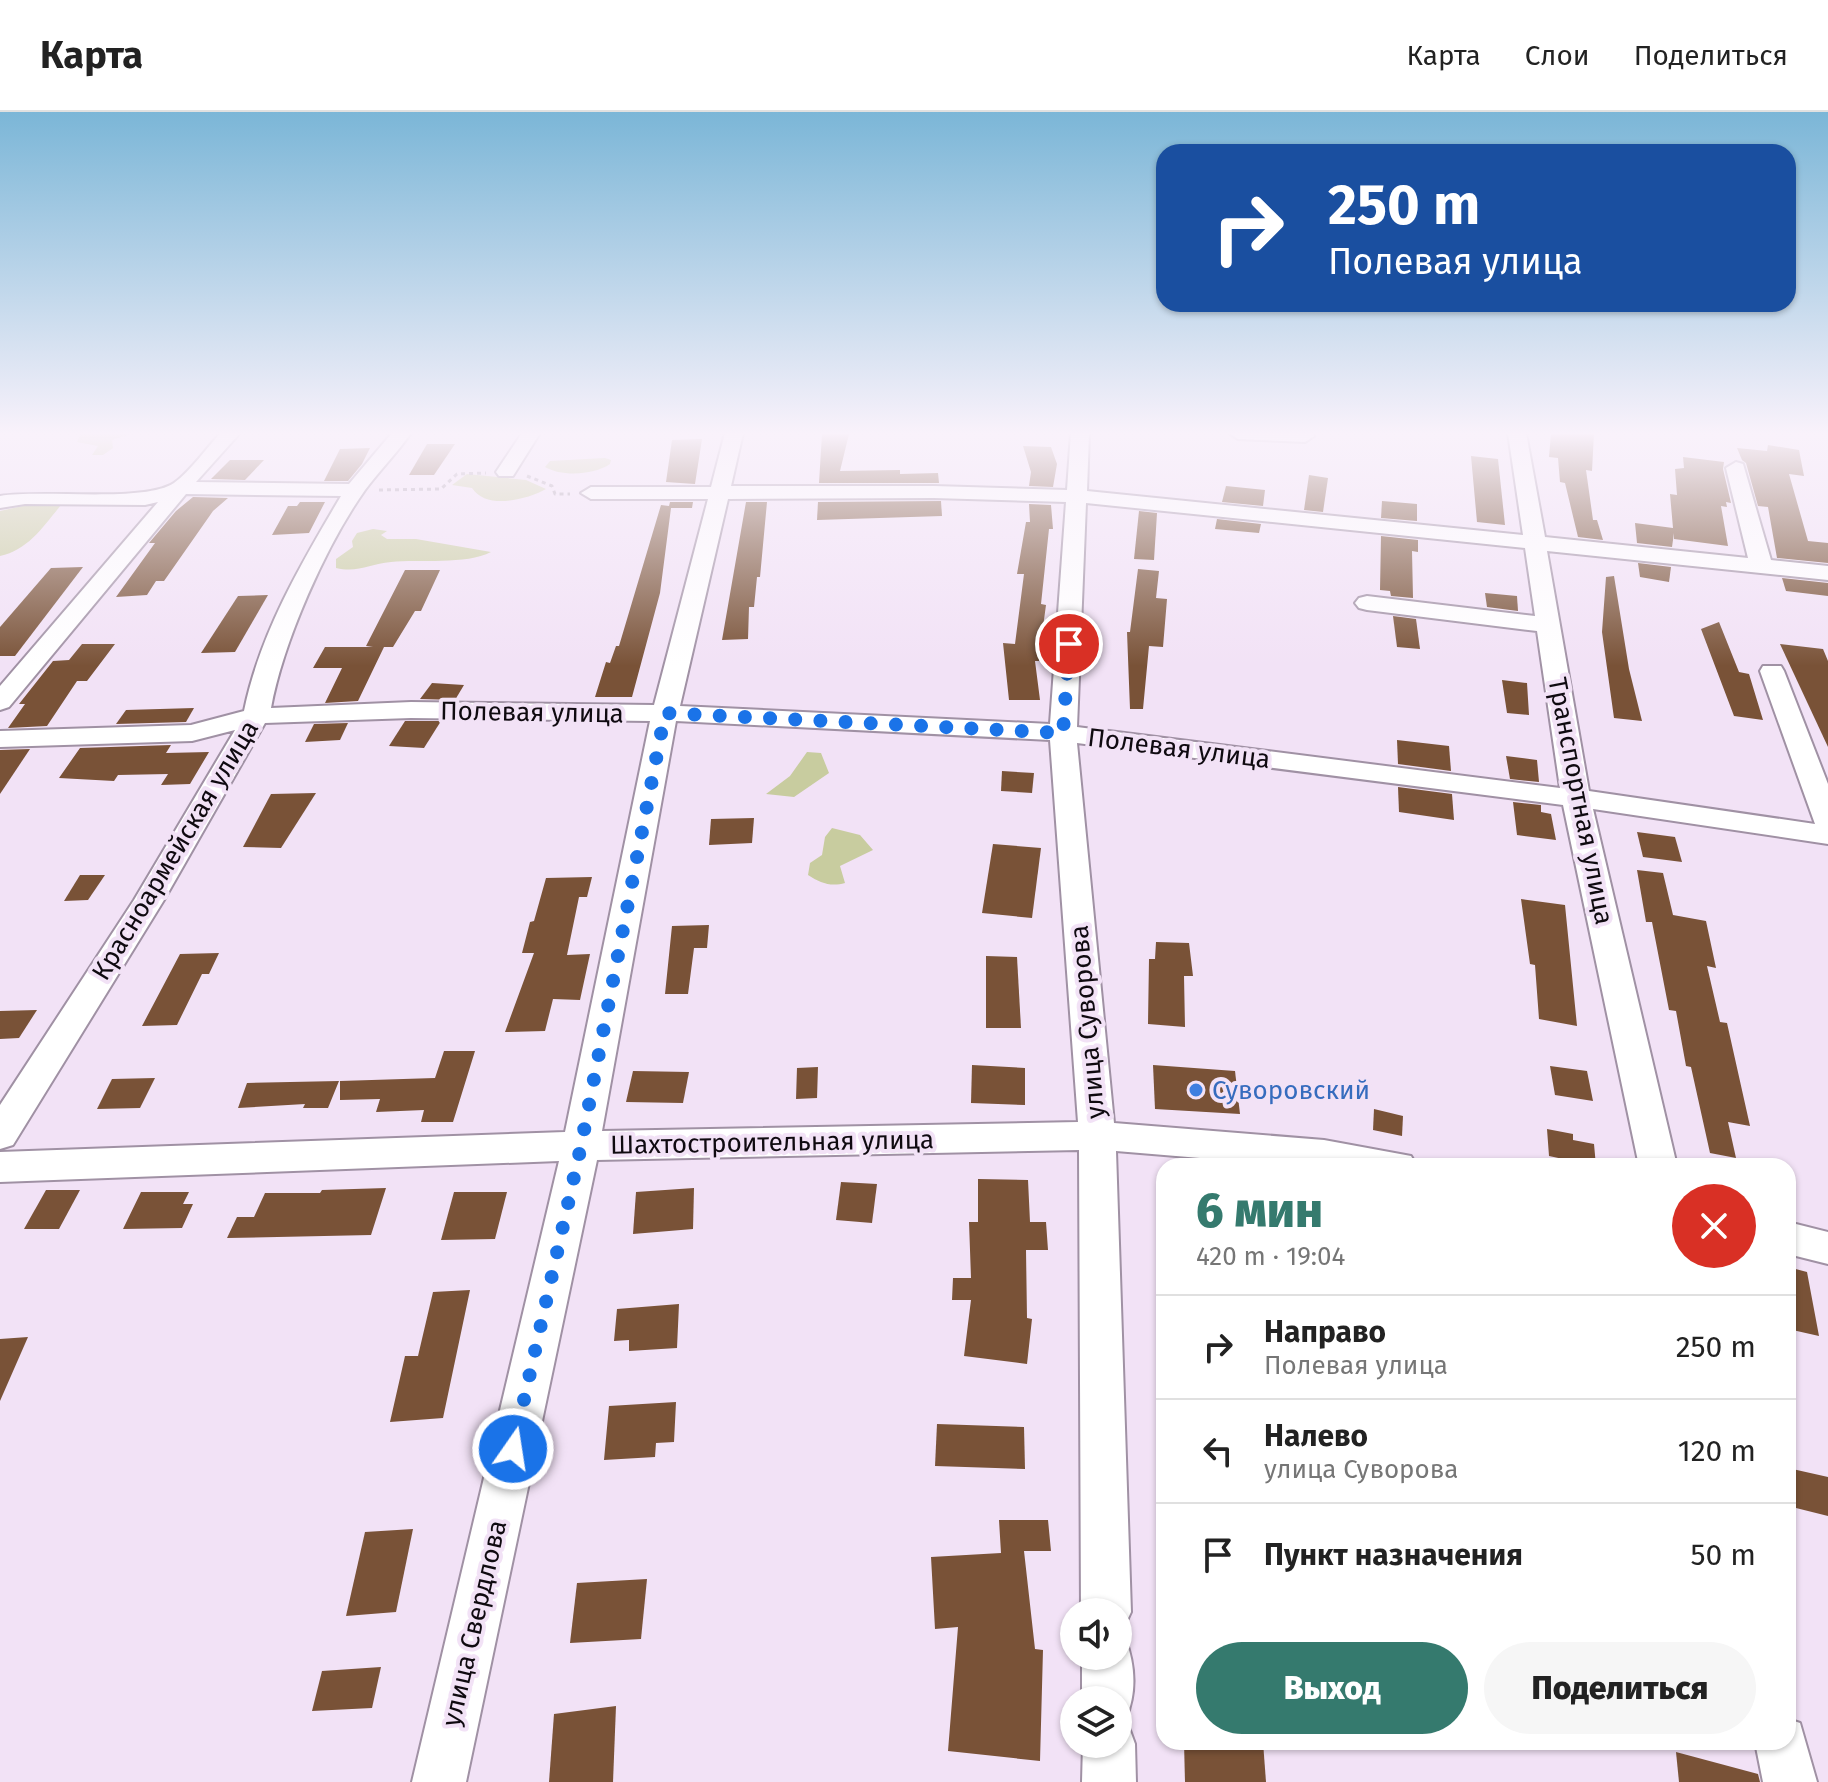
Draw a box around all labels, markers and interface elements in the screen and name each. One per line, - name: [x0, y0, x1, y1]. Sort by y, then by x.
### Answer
- text: Карта: [40, 32, 143, 78]
- text: Карта: [1406, 39, 1481, 72]
- text: Слои: [1525, 39, 1590, 72]
- text: Поделиться: [1634, 39, 1788, 72]
- text: 250 m: [1328, 172, 1480, 239]
- icon: right: [1196, 176, 1300, 280]
- text: Полевая улица: [1328, 240, 1583, 284]
- pin: [1035, 610, 1103, 678]
- icon: arrive: [1047, 622, 1091, 666]
- street label: Транспортная улица: [1541, 675, 1620, 927]
- street label: Полевая улица: [440, 695, 624, 730]
- street label: Красноармейская улица: [86, 715, 265, 986]
- street label: Полевая улица: [1086, 722, 1272, 775]
- street label: улица Суворова: [1064, 924, 1111, 1120]
- place label: Суворовский: [1212, 1075, 1370, 1106]
- marker: Суворовский: [1187, 1081, 1205, 1099]
- street label: Шахтостроительная улица: [610, 1124, 934, 1161]
- text: 6 мин: [1196, 1182, 1323, 1240]
- button: close: [1672, 1184, 1756, 1268]
- text: 420 m · 19:04: [1196, 1241, 1345, 1272]
- text: Направо: [1264, 1314, 1386, 1350]
- icon: right: [1196, 1325, 1240, 1369]
- text: 250 m: [1676, 1329, 1756, 1365]
- text: Полевая улица: [1264, 1350, 1448, 1381]
- position arrow: [471, 1407, 555, 1491]
- text: Налево: [1264, 1418, 1368, 1454]
- icon: left: [1196, 1429, 1240, 1473]
- text: 120 m: [1678, 1433, 1756, 1469]
- text: улица Суворова: [1264, 1454, 1458, 1485]
- street label: улица Свердлова: [436, 1517, 513, 1729]
- icon: arrive: [1196, 1533, 1240, 1577]
- text: Пункт назначения: [1264, 1537, 1523, 1573]
- text: 50 m: [1691, 1537, 1756, 1573]
- map controls: [1060, 1598, 1132, 1758]
- button: sound: [1060, 1598, 1132, 1670]
- button: Выход: [1196, 1642, 1468, 1734]
- button: Поделиться: [1484, 1642, 1756, 1734]
- button: layers: [1060, 1686, 1132, 1758]

